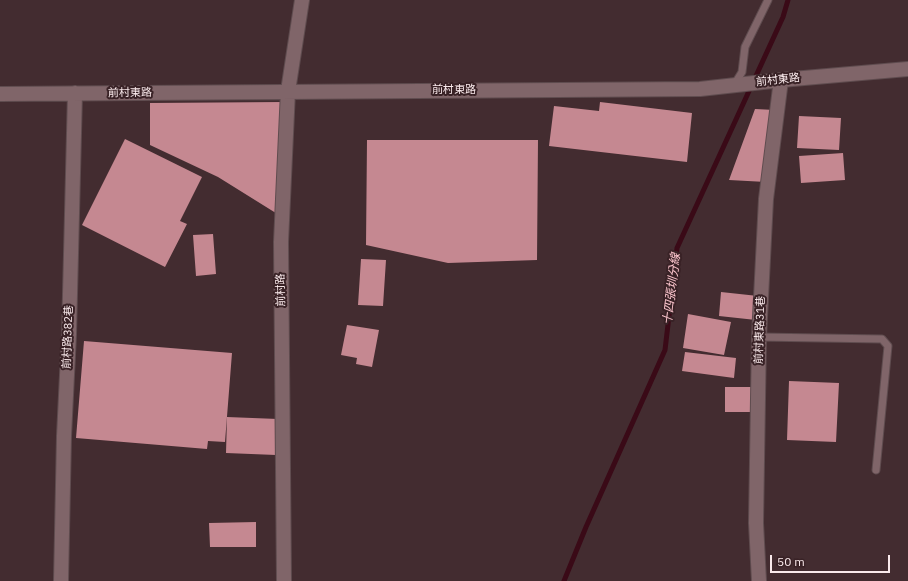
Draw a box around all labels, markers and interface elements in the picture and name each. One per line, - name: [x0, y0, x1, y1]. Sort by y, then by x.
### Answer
- street label: 前村東路: [755, 71, 801, 89]
- street label: 前村東路: [432, 83, 476, 97]
- street label: 前村東路: [108, 86, 152, 100]
- water label: 十四張圳分線: [660, 252, 684, 326]
- street label: 前村路: [274, 273, 288, 307]
- street label: 前村東路31巷: [752, 296, 768, 364]
- street label: 前村路382巷: [60, 305, 76, 369]
- scale bar: [772, 547, 892, 573]
- text: 50 m: [777, 554, 805, 569]

